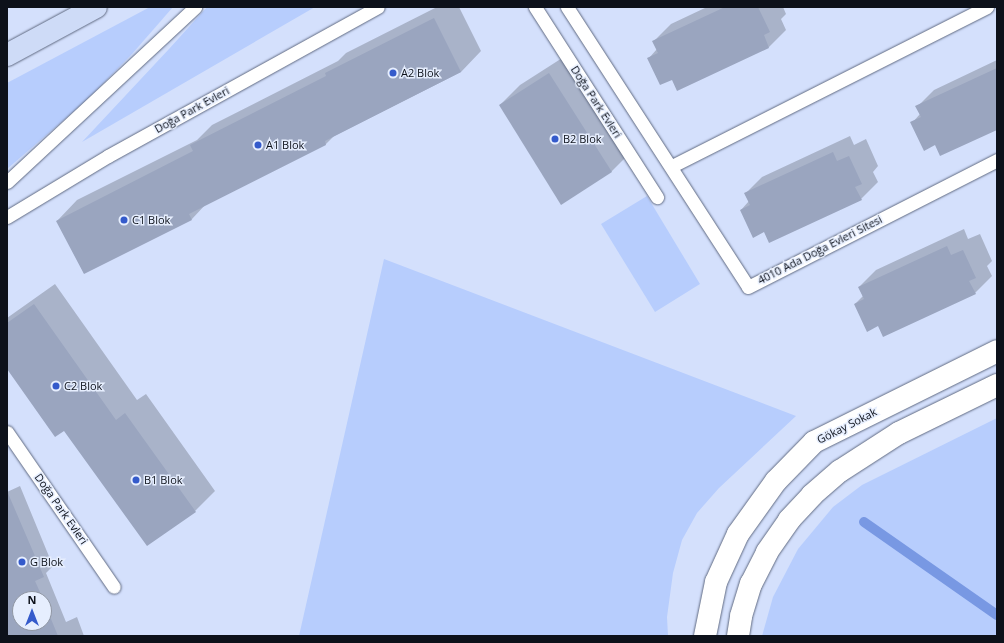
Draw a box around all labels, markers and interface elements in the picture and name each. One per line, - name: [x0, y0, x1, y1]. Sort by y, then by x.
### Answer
- street label: Doğa Park Evleri: [568, 64, 624, 140]
- place label: A2 Blok: [401, 66, 439, 80]
- marker: A2 Blok: [388, 68, 398, 78]
- street label: Doğa Park Evleri: [152, 84, 232, 136]
- place label: B2 Blok: [563, 132, 602, 146]
- marker: B2 Blok: [550, 134, 560, 144]
- place label: A1 Blok: [266, 138, 304, 152]
- marker: A1 Blok: [253, 140, 263, 150]
- place label: C1 Blok: [132, 213, 170, 227]
- street label: 4010 Ada Doğa Evleri Sitesi: [756, 213, 884, 287]
- marker: C1 Blok: [119, 215, 129, 225]
- place label: C2 Blok: [64, 379, 102, 393]
- marker: C2 Blok: [51, 381, 61, 391]
- street label: Gökay Sokak: [815, 405, 879, 447]
- street label: Doğa Park Evleri: [32, 471, 90, 547]
- place label: B1 Blok: [144, 473, 183, 487]
- marker: B1 Blok: [131, 475, 141, 485]
- place label: G Blok: [30, 555, 63, 569]
- marker: G Blok: [17, 557, 27, 567]
- north arrow: [12, 591, 52, 631]
- text: N: [28, 592, 36, 607]

